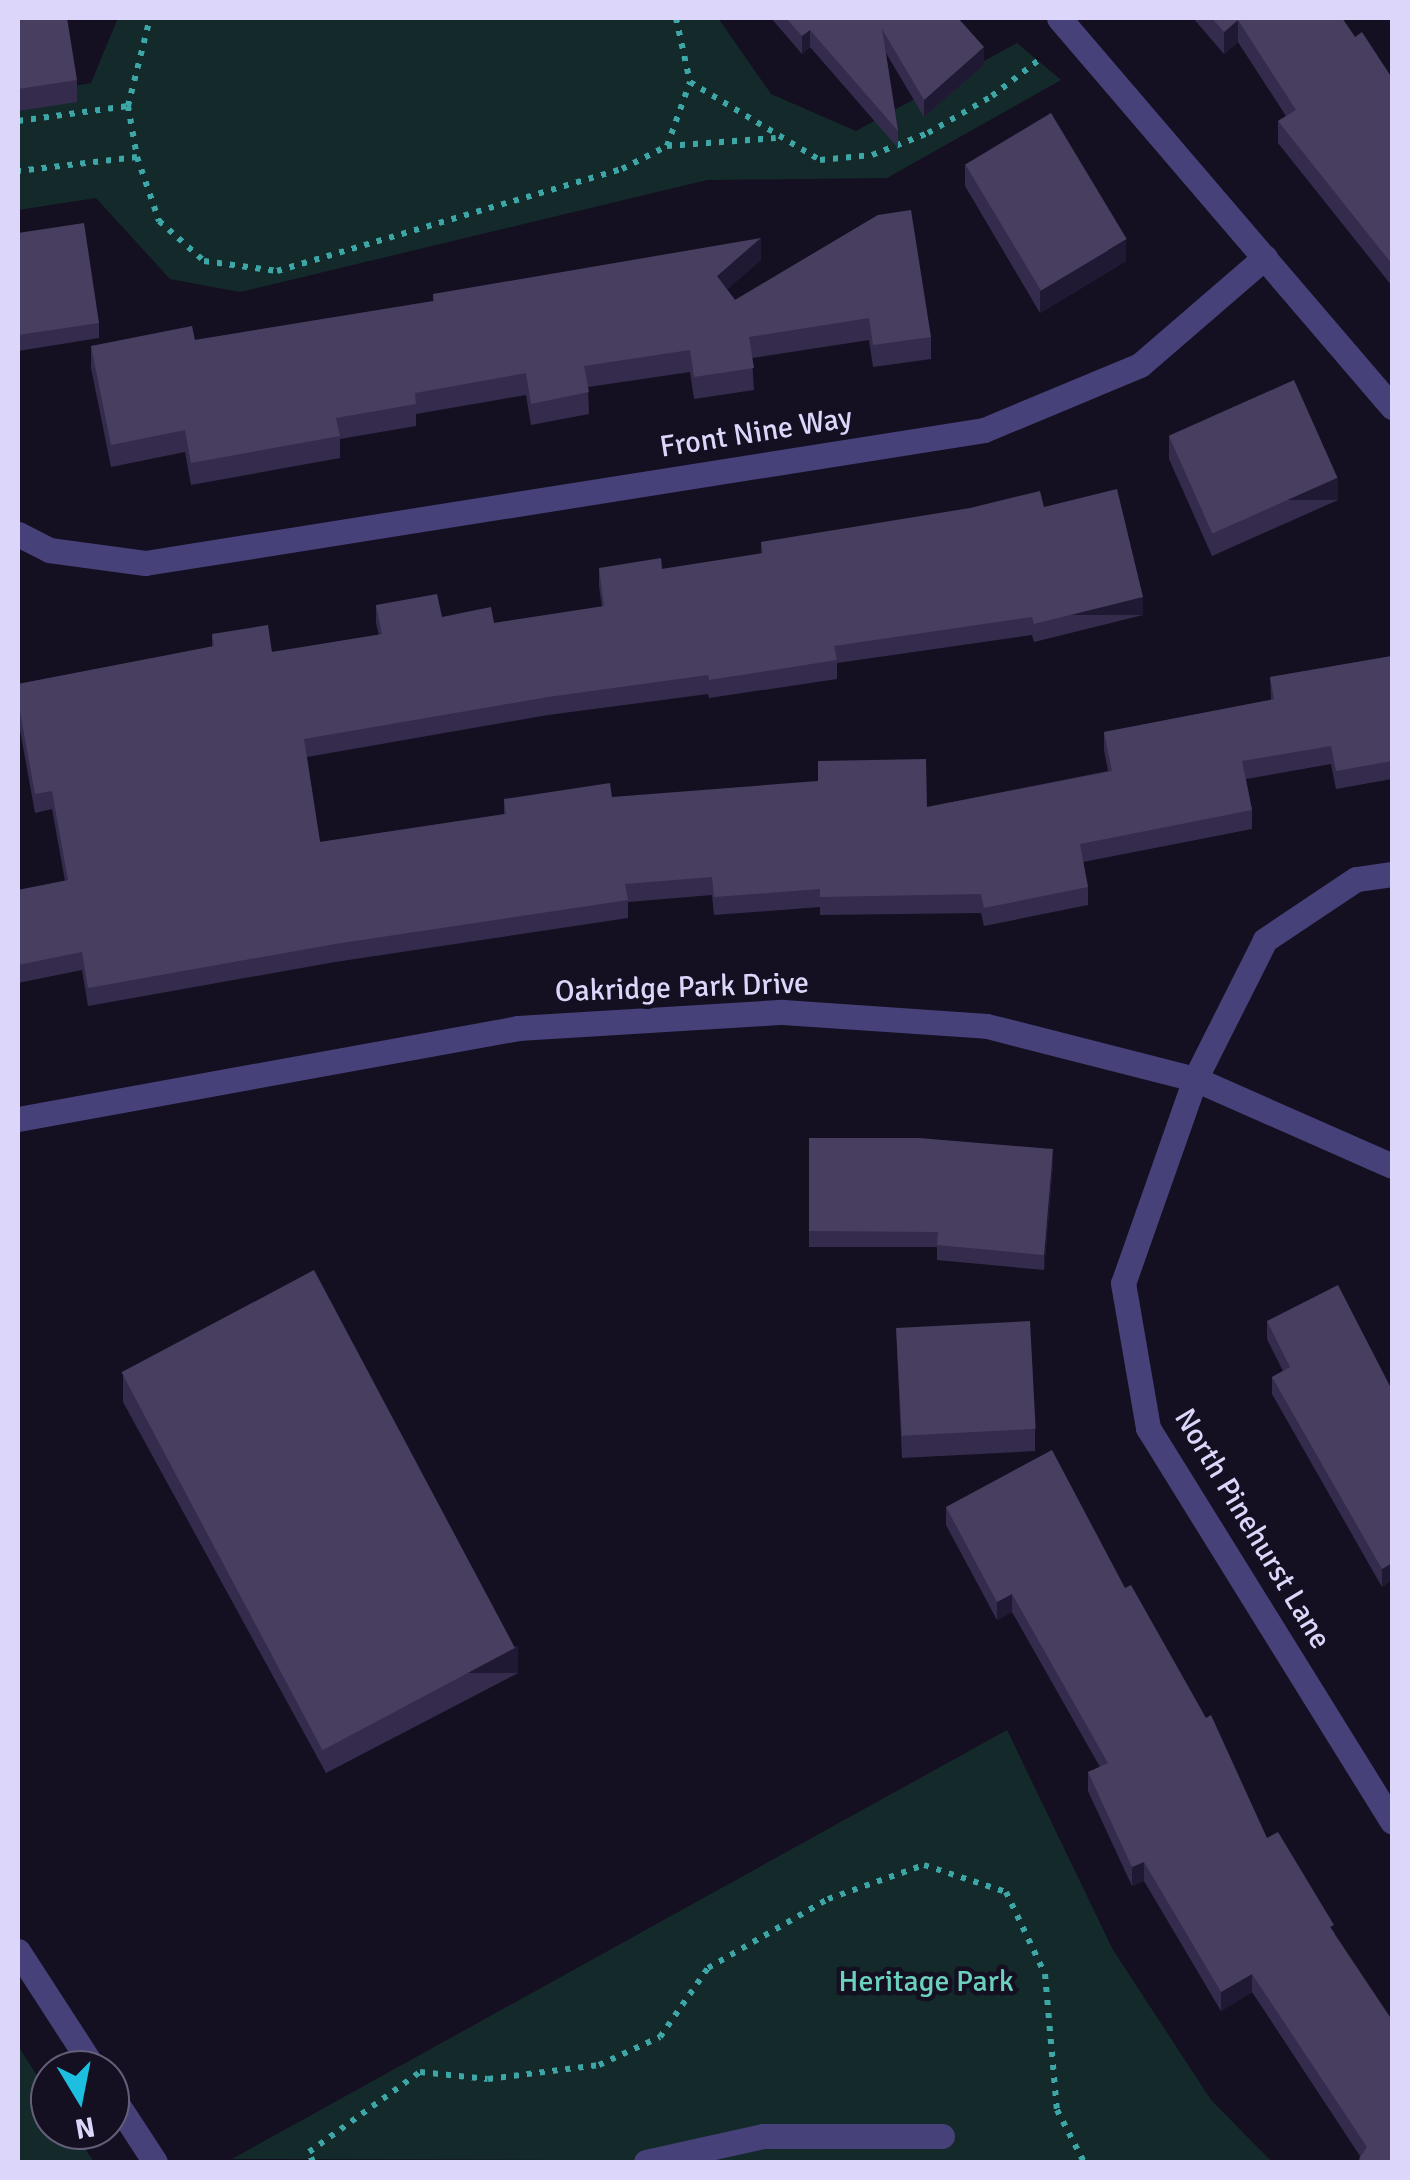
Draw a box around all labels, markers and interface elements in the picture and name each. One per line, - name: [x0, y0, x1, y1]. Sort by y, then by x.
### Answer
- street label: Front Nine Way: [657, 400, 855, 466]
- street label: Oakridge Park Drive: [554, 966, 810, 1010]
- street label: North Pinehurst Lane: [1166, 1402, 1338, 1656]
- park label: Heritage Park: [838, 1964, 1014, 2000]
- north arrow: [30, 2050, 130, 2150]
- text: N: [72, 2109, 97, 2146]

